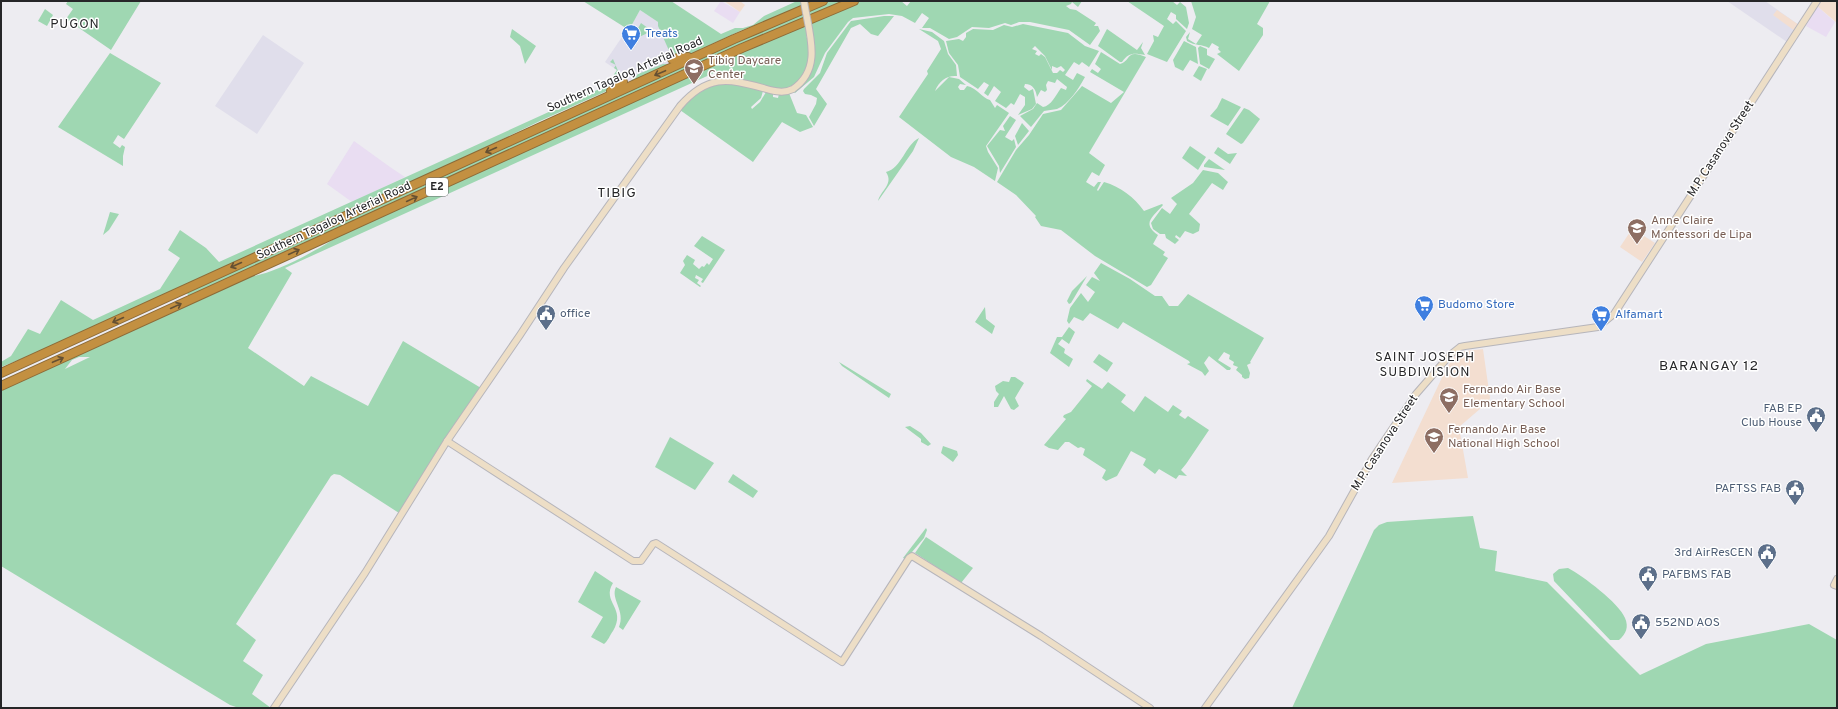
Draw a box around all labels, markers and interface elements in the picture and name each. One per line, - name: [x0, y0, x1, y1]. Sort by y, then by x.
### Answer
- district label: PUGON: [50, 17, 100, 33]
- supermarket icon: Treats: [620, 23, 642, 51]
- place label: Treats: [645, 26, 678, 42]
- street label: Southern Tagalog Arterial Road: [545, 33, 705, 117]
- place label: Tibig Daycare Center: [708, 53, 781, 83]
- school or university icon: Tibig Daycare Center: [683, 57, 705, 85]
- one-way arrow: [654, 70, 666, 78]
- street label: M.P. Casanova Street: [1684, 98, 1758, 200]
- one-way arrow: [485, 147, 497, 154]
- street label: Southern Tagalog Arterial Road: [254, 178, 414, 264]
- road number: E2: [426, 178, 448, 196]
- district label: TIBIG: [597, 185, 637, 202]
- one-way arrow: [406, 195, 418, 202]
- place label: Anne Claire Montessori de Lipa: [1651, 213, 1752, 243]
- school or university icon: Anne Claire Montessori de Lipa: [1626, 217, 1648, 245]
- one-way arrow: [288, 248, 300, 256]
- one-way arrow: [231, 262, 243, 269]
- supermarket icon: Budomo Store: [1413, 294, 1435, 322]
- place label: Budomo Store: [1438, 297, 1515, 313]
- one-way arrow: [169, 302, 181, 309]
- public building icon: office: [535, 303, 557, 331]
- supermarket icon: Alfamart: [1590, 304, 1612, 332]
- place label: office: [560, 306, 590, 322]
- place label: Alfamart: [1615, 307, 1663, 323]
- one-way arrow: [113, 317, 125, 324]
- district label: SAINT JOSEPH SUBDIVISION: [1375, 350, 1475, 381]
- one-way arrow: [51, 356, 63, 364]
- district label: BARANGAY 12: [1659, 358, 1759, 375]
- place label: Fernando Air Base Elementary School: [1463, 382, 1565, 412]
- school or university icon: Fernando Air Base Elementary School: [1438, 386, 1460, 414]
- street label: M.P. Casanova Street: [1348, 392, 1422, 494]
- place label: FAB EP Club House: [1741, 401, 1802, 431]
- public building icon: FAB EP Club House: [1805, 405, 1827, 433]
- place label: Fernando Air Base National High School: [1448, 422, 1560, 452]
- school or university icon: Fernando Air Base National High School: [1423, 426, 1445, 454]
- public building icon: PAFTSS FAB: [1784, 478, 1806, 506]
- place label: PAFTSS FAB: [1715, 481, 1781, 497]
- public building icon: 3rd AirResCEN: [1756, 542, 1778, 570]
- place label: 3rd AirResCEN: [1674, 545, 1753, 561]
- public building icon: PAFBMS FAB: [1637, 564, 1659, 592]
- place label: PAFBMS FAB: [1662, 567, 1731, 583]
- public building icon: 552ND AOS: [1630, 612, 1652, 640]
- place label: 552ND AOS: [1655, 615, 1720, 631]

